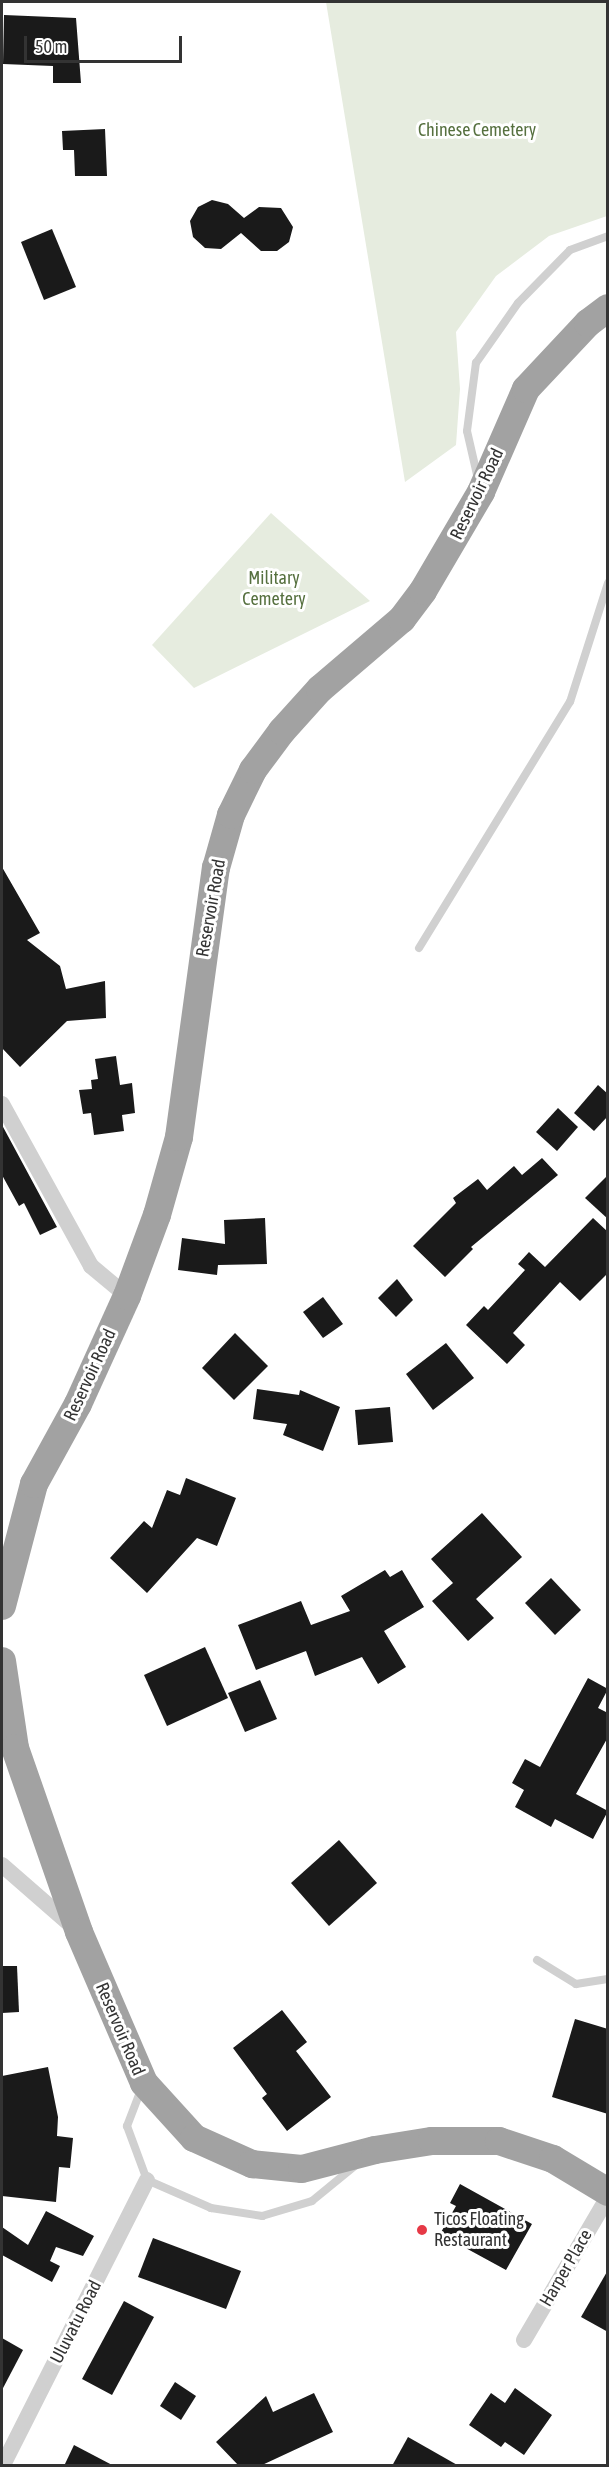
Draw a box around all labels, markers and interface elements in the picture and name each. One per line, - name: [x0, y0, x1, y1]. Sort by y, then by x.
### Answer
- scale bar: [27, 24, 184, 62]
- text: 50 m: [35, 36, 67, 57]
- park label: Chinese Cemetery: [418, 119, 536, 141]
- street label: Reservoir Road: [446, 445, 508, 543]
- park label: Military Cemetery: [242, 568, 306, 610]
- street label: Reservoir Road: [192, 857, 230, 959]
- street label: Reservoir Road: [59, 1326, 121, 1424]
- street label: Reservoir Road: [91, 1979, 149, 2079]
- place label: Ticos Floating Restaurant: [434, 2209, 524, 2252]
- marker: Ticos Floating Restaurant: [415, 2223, 429, 2237]
- street label: Harper Place: [535, 2226, 597, 2310]
- street label: Uluvatu Road: [46, 2277, 106, 2367]

